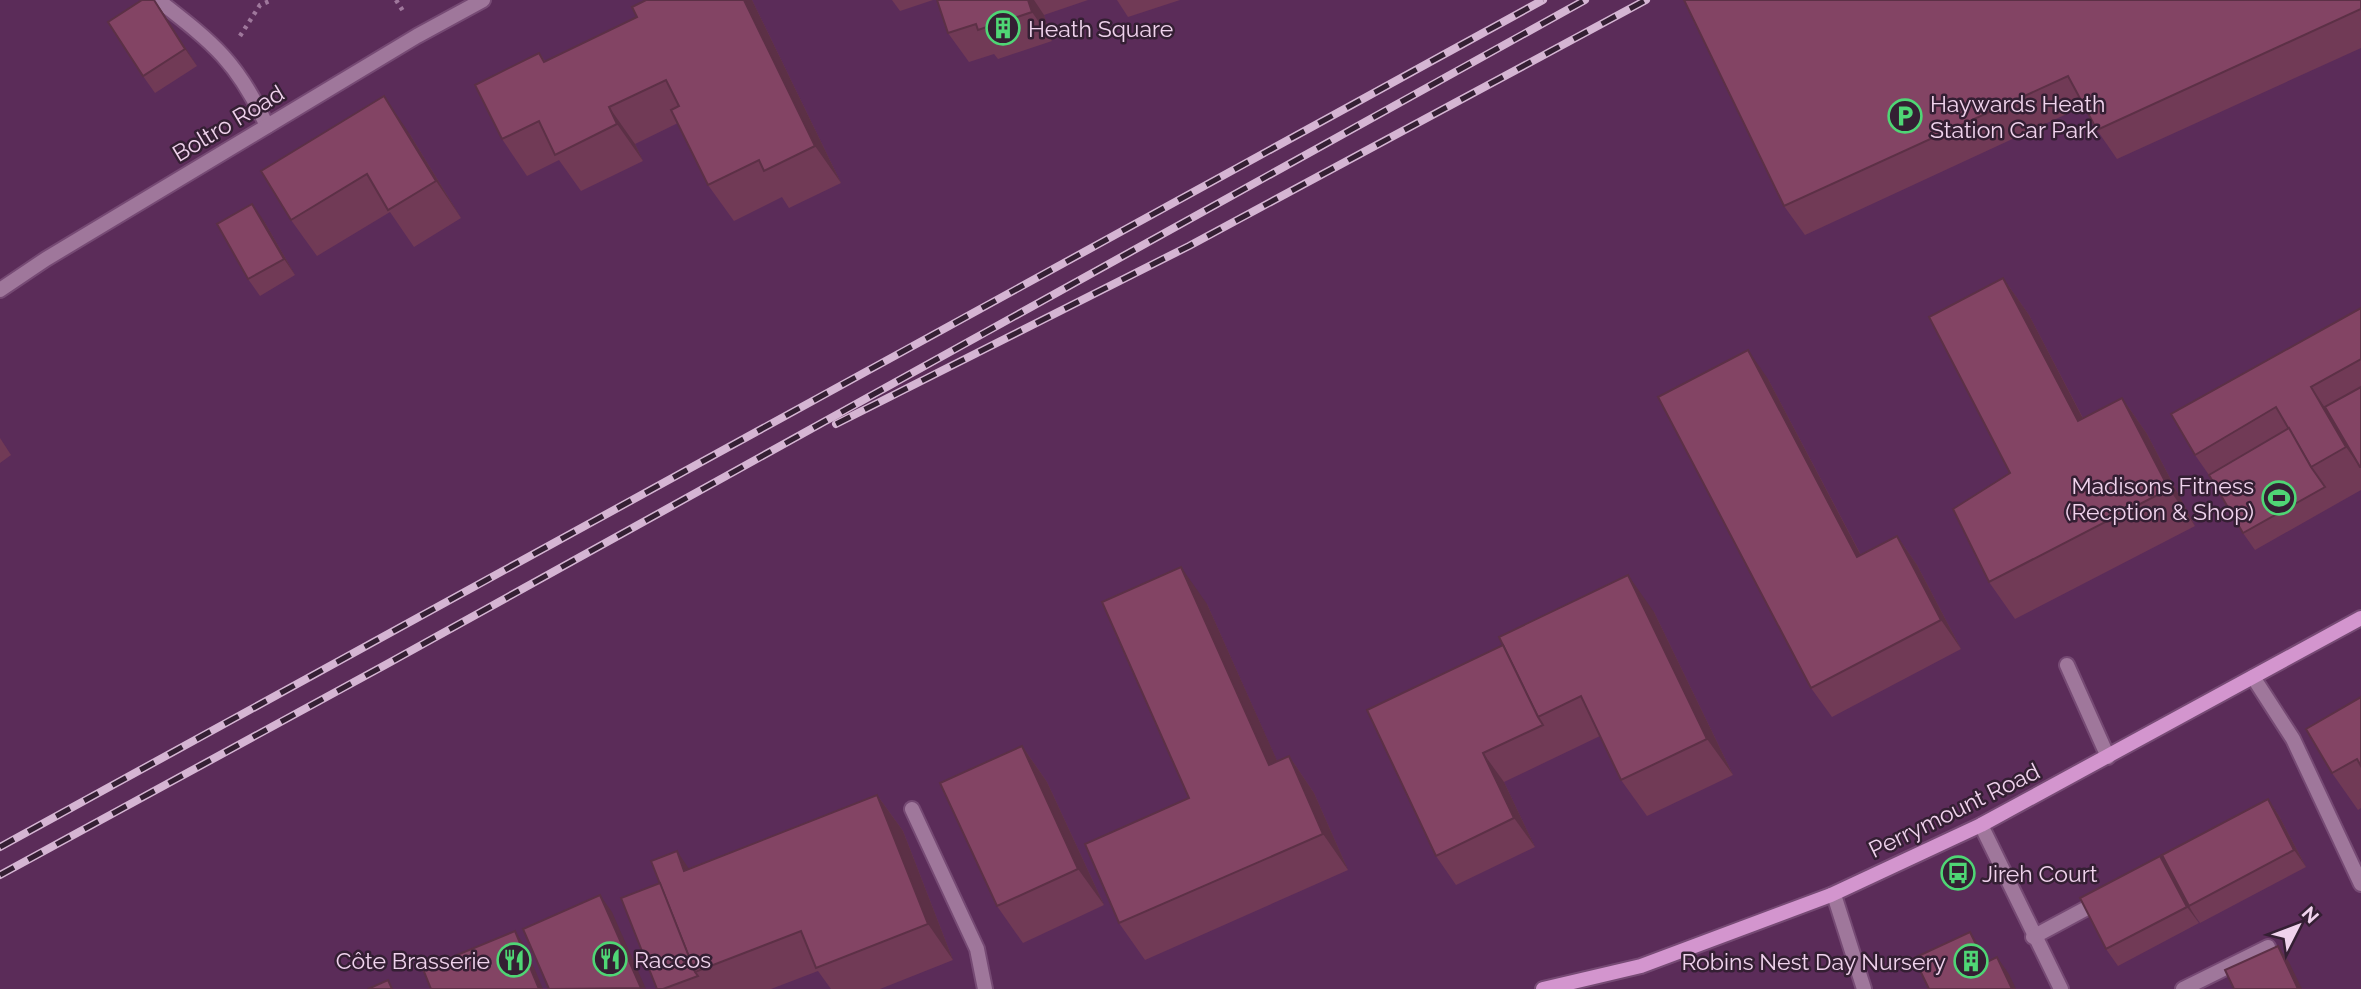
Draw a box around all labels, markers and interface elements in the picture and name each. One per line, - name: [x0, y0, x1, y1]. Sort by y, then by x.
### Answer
- building icon: Heath Square: [984, 9, 1022, 47]
- place label: Heath Square: [1028, 15, 1173, 42]
- street label: Boltro Road: [167, 79, 289, 167]
- place label: Haywards Heath Station Car Park: [1930, 90, 2105, 143]
- parking icon: Haywards Heath Station Car Park: [1886, 97, 1924, 135]
- place label: Madisons Fitness (Recption & Shop): [2065, 472, 2254, 525]
- sports icon: Madisons Fitness (Recption & Shop): [2260, 479, 2298, 517]
- street label: Perrymount Road: [1864, 757, 2044, 863]
- bus stop icon: Jireh Court: [1939, 854, 1977, 892]
- place label: Jireh Court: [1982, 860, 2098, 887]
- north arrow: [2263, 891, 2333, 961]
- text: N: [2298, 902, 2324, 927]
- restaurant icon: Raccos: [591, 940, 629, 978]
- restaurant icon: Côte Brasserie: [495, 941, 533, 979]
- building icon: Robins Nest Day Nursery: [1952, 942, 1990, 980]
- place label: Raccos: [634, 946, 711, 973]
- place label: Côte Brasserie: [336, 947, 490, 974]
- place label: Robins Nest Day Nursery: [1681, 948, 1946, 975]

